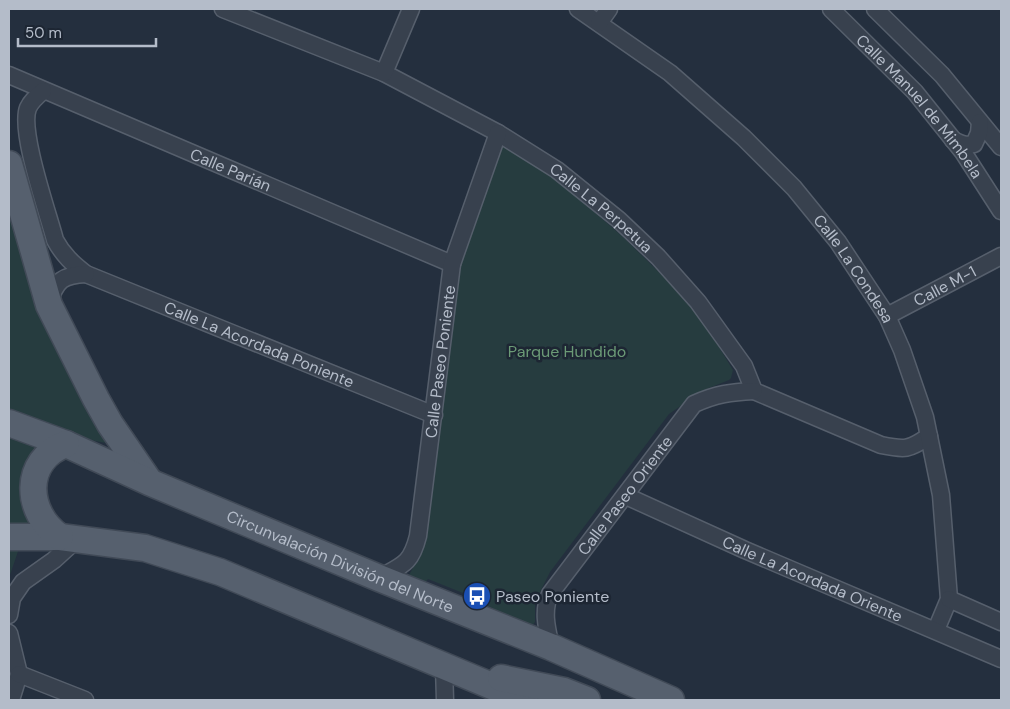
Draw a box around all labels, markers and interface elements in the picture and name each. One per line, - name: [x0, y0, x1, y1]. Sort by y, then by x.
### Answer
- scale bar: [18, 15, 155, 47]
- text: 50 m: [25, 23, 62, 43]
- street label: Calle Manuel de Mimbela: [852, 29, 988, 182]
- street label: Calle Parián: [187, 143, 274, 196]
- street label: Calle La Perpetua: [546, 158, 658, 257]
- street label: Calle La Condesa: [809, 210, 899, 326]
- street label: Calle M-1: [910, 261, 979, 311]
- street label: Calle Paseo Poniente: [420, 284, 460, 439]
- street label: Calle La Acordada Poniente: [161, 296, 357, 392]
- park label: Parque Hundido: [508, 341, 626, 362]
- street label: Calle Paseo Oriente: [573, 431, 677, 559]
- street label: Circunvalación División del Norte: [223, 505, 457, 617]
- street label: Calle La Acordada Oriente: [719, 531, 906, 626]
- bus stop icon: Paseo Poniente: [462, 581, 492, 611]
- place label: Paseo Poniente: [496, 586, 609, 607]

